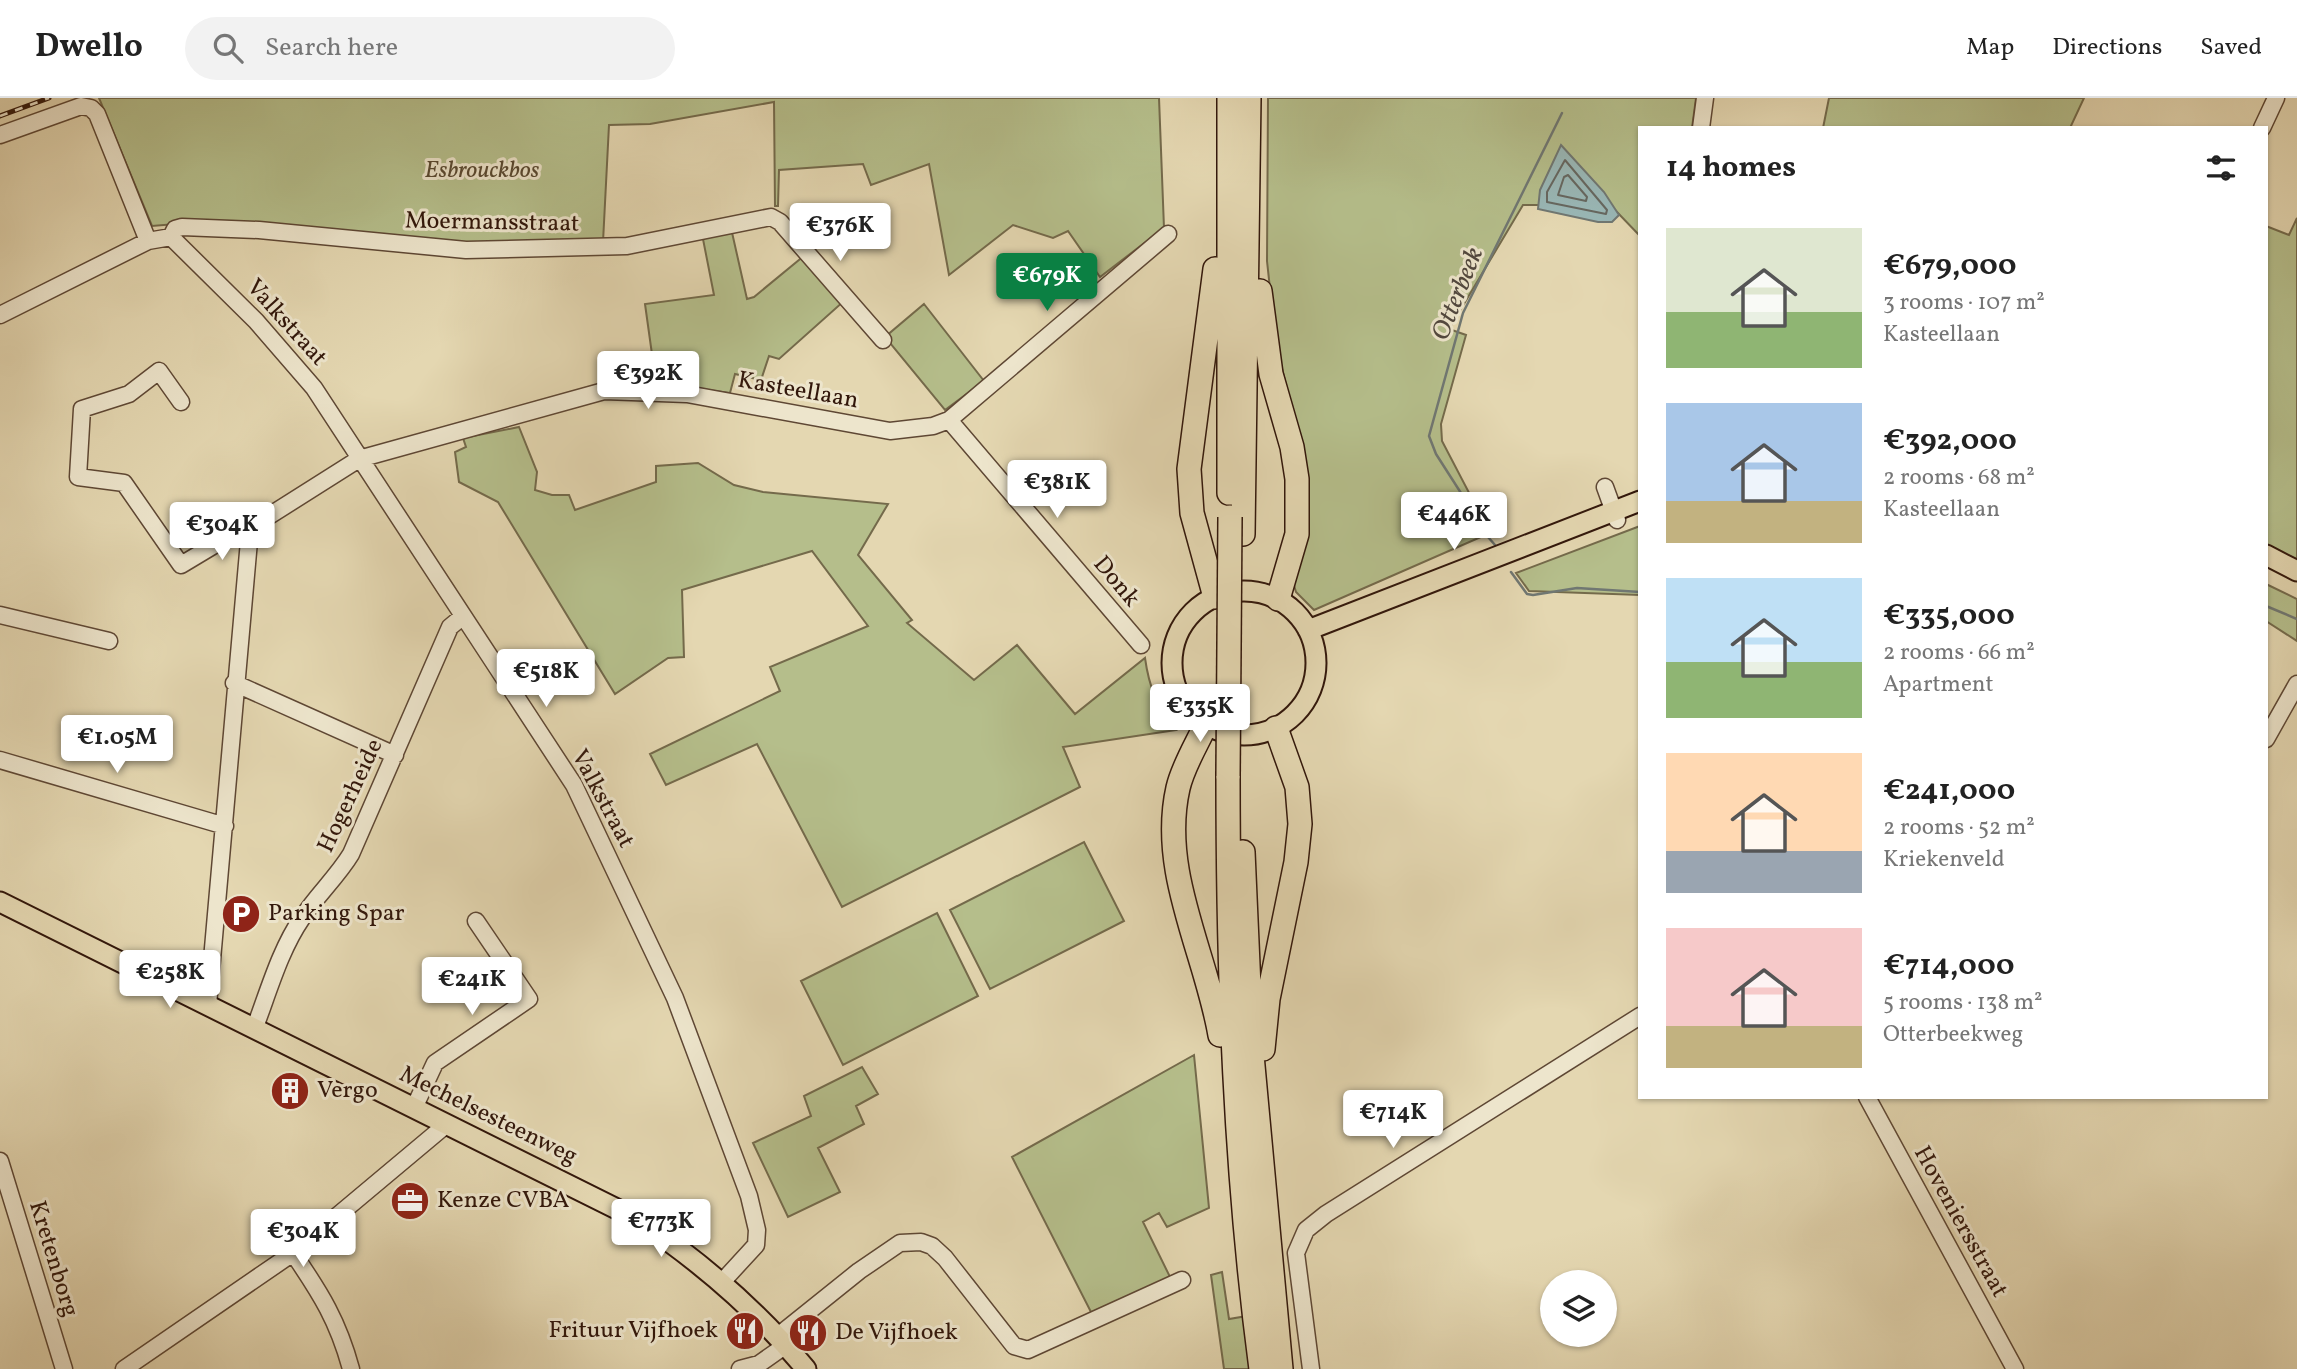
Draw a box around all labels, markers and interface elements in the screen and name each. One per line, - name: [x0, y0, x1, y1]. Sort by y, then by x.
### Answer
- search box: [185, 17, 675, 80]
- text: Dwello: [35, 25, 143, 71]
- icon: search: [209, 29, 247, 67]
- text: Search here: [265, 30, 398, 66]
- text: Map: [1966, 31, 2014, 65]
- text: Directions: [2052, 31, 2162, 65]
- text: Saved: [2200, 31, 2262, 65]
- text: 14 homes: [1666, 147, 1796, 189]
- icon: filters: [2202, 149, 2240, 187]
- park label: Esbrouckbos: [425, 154, 540, 188]
- street label: Moermansstraat: [404, 204, 580, 242]
- pin: €376K: [791, 204, 889, 263]
- text: €376K: [806, 210, 874, 242]
- water label: Otterbeek: [1423, 242, 1493, 346]
- text: €679,000: [1883, 245, 2017, 287]
- pin: €679K: [998, 254, 1096, 313]
- icon: home: [1722, 256, 1806, 340]
- text: €679K: [1012, 260, 1082, 292]
- street label: Valkstraat: [237, 272, 335, 374]
- text: 3 rooms · 107 m²: [1883, 287, 2045, 319]
- text: Kasteellaan: [1883, 319, 2000, 351]
- pin: €392K: [599, 352, 697, 411]
- text: €392K: [613, 358, 683, 390]
- street label: Kasteellaan: [735, 364, 861, 418]
- text: €392,000: [1883, 420, 2017, 462]
- icon: home: [1722, 431, 1806, 515]
- pin: €381K: [1008, 460, 1106, 520]
- text: 2 rooms · 68 m²: [1883, 462, 2035, 494]
- text: €381K: [1023, 467, 1091, 499]
- pin: €446K: [1405, 492, 1503, 552]
- text: Kasteellaan: [1883, 494, 2000, 526]
- text: €446K: [1417, 499, 1491, 531]
- pin: €304K: [173, 503, 271, 562]
- text: €304K: [186, 509, 258, 541]
- street label: Donk: [1084, 549, 1148, 615]
- text: €335,000: [1883, 595, 2015, 637]
- icon: home: [1722, 606, 1806, 690]
- text: 2 rooms · 66 m²: [1883, 637, 2035, 669]
- pin: €518K: [497, 650, 595, 709]
- text: €518K: [513, 656, 579, 688]
- text: Apartment: [1883, 669, 1994, 701]
- pin: €335K: [1151, 684, 1249, 744]
- text: €335K: [1166, 691, 1234, 723]
- pin: €1.05M: [60, 716, 174, 775]
- text: €1.05M: [77, 722, 157, 754]
- street label: Hogerheide: [310, 733, 392, 859]
- street label: Valkstraat: [562, 744, 642, 854]
- text: €241,000: [1883, 770, 2015, 812]
- icon: home: [1722, 781, 1806, 865]
- text: 2 rooms · 52 m²: [1883, 812, 2035, 844]
- text: Kriekenveld: [1883, 844, 2005, 876]
- parking icon: Parking Spar: [220, 893, 262, 935]
- place label: Parking Spar: [268, 897, 405, 931]
- text: €714,000: [1883, 945, 2014, 987]
- pin: €258K: [121, 950, 219, 1010]
- icon: home: [1722, 956, 1806, 1040]
- text: €258K: [135, 957, 205, 989]
- pin: €241K: [423, 958, 521, 1017]
- text: €241K: [438, 964, 506, 996]
- text: 5 rooms · 138 m²: [1883, 987, 2043, 1019]
- text: Otterbeekweg: [1883, 1019, 2023, 1051]
- street label: Mechelsesteenweg: [393, 1058, 583, 1174]
- building icon: Vergo: [269, 1070, 311, 1112]
- place label: Vergo: [317, 1074, 378, 1108]
- pin: €714K: [1344, 1090, 1442, 1150]
- text: €714K: [1359, 1097, 1427, 1129]
- street label: Hoveniersstraat: [1904, 1140, 2016, 1304]
- office icon: Kenze CVBA: [389, 1180, 431, 1222]
- place label: Kenze CVBA: [437, 1184, 570, 1218]
- street label: Kretenborg: [19, 1197, 87, 1321]
- pin: €773K: [612, 1200, 710, 1259]
- text: €773K: [628, 1206, 695, 1238]
- pin: €304K: [254, 1210, 352, 1269]
- text: €304K: [267, 1216, 339, 1248]
- map controls: [1540, 1270, 1617, 1347]
- button: layers: [1540, 1270, 1617, 1347]
- restaurant icon: Frituur Vijfhoek: [724, 1310, 766, 1352]
- restaurant icon: De Vijfhoek: [787, 1312, 829, 1354]
- place label: Frituur Vijfhoek: [548, 1314, 718, 1348]
- place label: De Vijfhoek: [835, 1316, 958, 1350]

